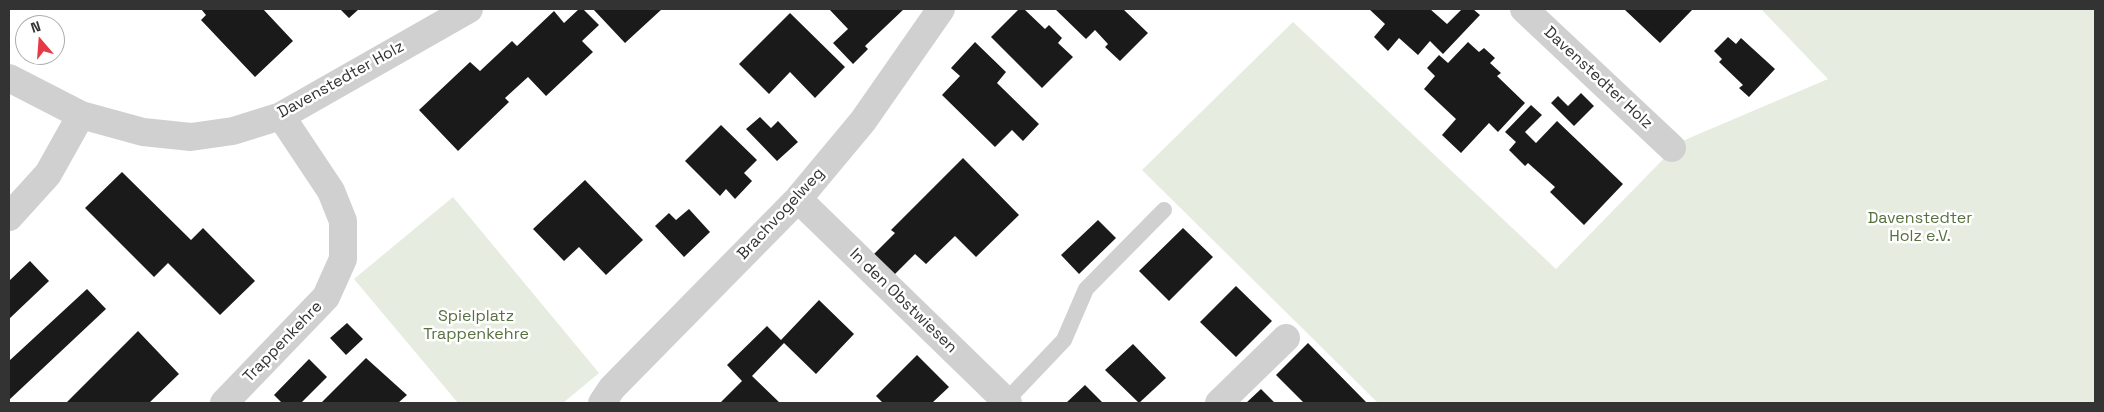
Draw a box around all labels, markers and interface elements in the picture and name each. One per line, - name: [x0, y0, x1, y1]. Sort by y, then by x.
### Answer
- north arrow: [15, 15, 65, 65]
- text: N: [28, 17, 43, 37]
- street label: Davenstedter Holz: [1540, 23, 1656, 133]
- street label: Davenstedter Holz: [275, 37, 407, 123]
- street label: Brachvogelweg: [734, 164, 828, 264]
- park label: Davenstedter Holz e.V.: [1868, 209, 1972, 247]
- street label: In den Obstwiesen: [845, 245, 961, 357]
- street label: Trappenkehre: [239, 297, 327, 387]
- park label: Spielplatz Trappenkehre: [423, 307, 529, 345]

